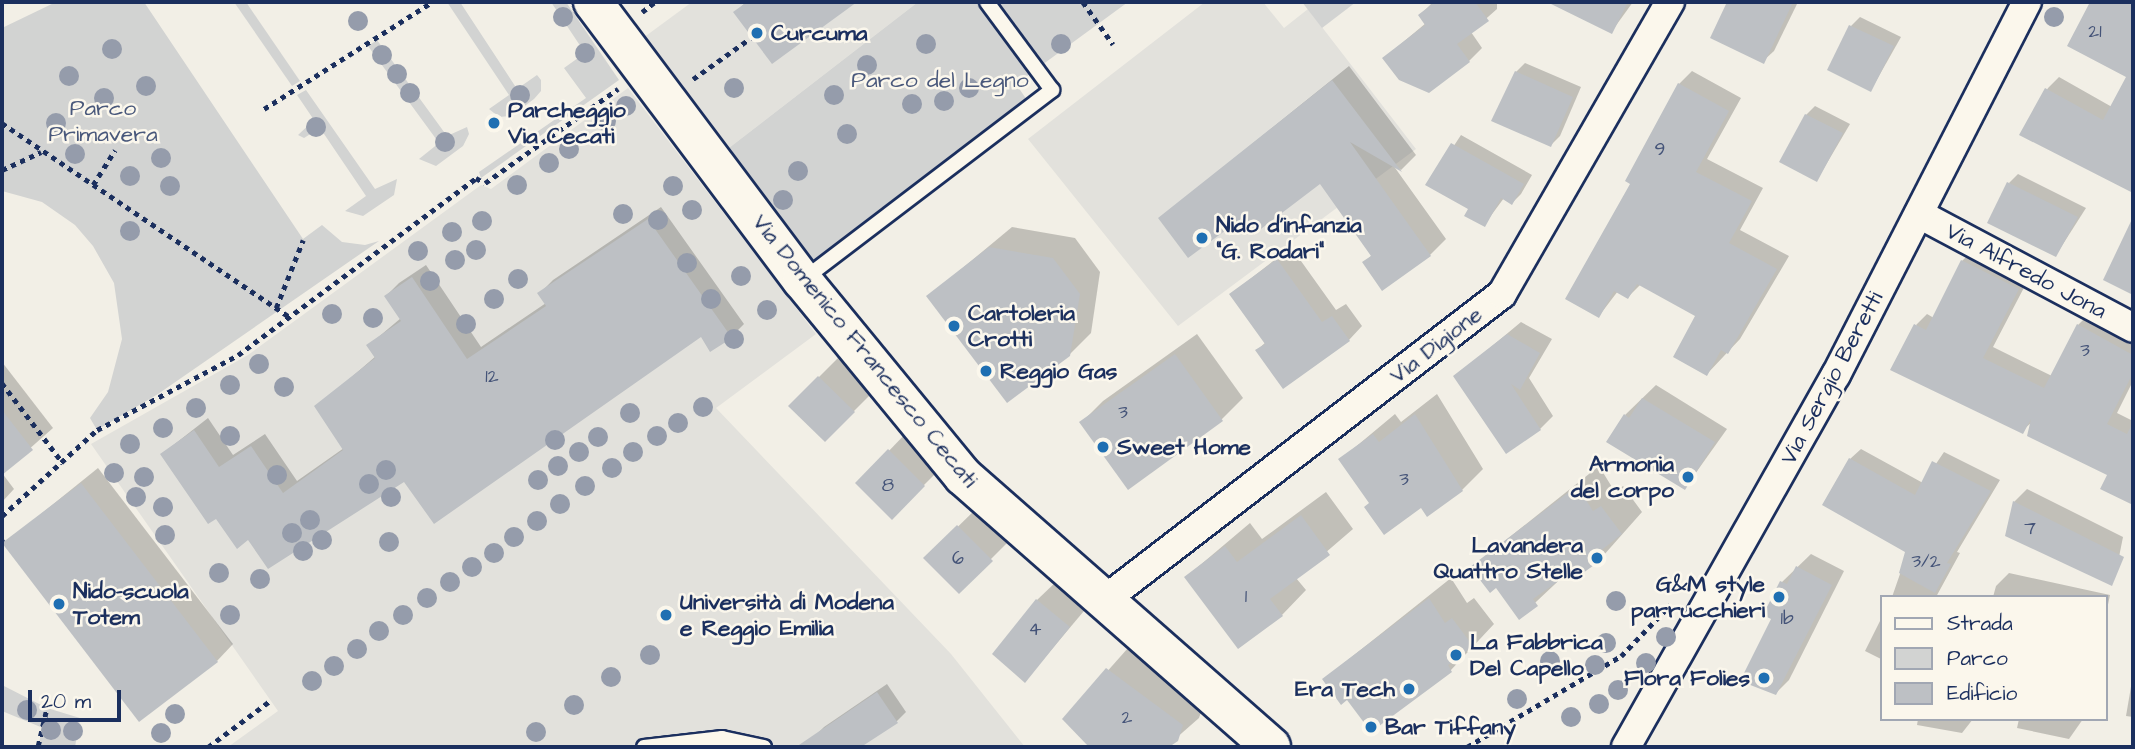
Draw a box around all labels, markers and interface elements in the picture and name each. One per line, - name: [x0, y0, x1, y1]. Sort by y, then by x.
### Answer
- place label: Curcuma: [771, 19, 867, 47]
- house number: 21: [2088, 21, 2102, 43]
- marker: Curcuma: [749, 25, 765, 41]
- park label: Parco del Legno: [851, 66, 1029, 94]
- park label: Parco Primavera: [48, 94, 158, 148]
- place label: Parcheggio Via Cecati: [508, 96, 626, 150]
- marker: Parcheggio Via Cecati: [486, 115, 502, 131]
- house number: 9: [1655, 139, 1665, 161]
- street label: Via Domenico Francesco Cecati: [746, 209, 984, 493]
- place label: Nido d'infanzia "G. Rodari": [1216, 211, 1362, 265]
- street label: Via Alfredo Jona: [1941, 217, 2111, 325]
- marker: Nido d'infanzia "G. Rodari": [1194, 230, 1210, 246]
- street label: Via Sergio Beretti: [1775, 287, 1889, 469]
- place label: Cartoleria Crotti: [968, 299, 1075, 353]
- street label: Via Digione: [1384, 300, 1488, 390]
- marker: Cartoleria Crotti: [946, 318, 962, 334]
- house number: 3: [2080, 340, 2090, 362]
- place label: Reggio Gas: [1000, 357, 1117, 385]
- marker: Reggio Gas: [978, 363, 994, 379]
- house number: 12: [485, 366, 499, 388]
- house number: 3: [1118, 402, 1128, 424]
- place label: Sweet Home: [1117, 433, 1251, 461]
- marker: Sweet Home: [1095, 439, 1111, 455]
- place label: Armonia del corpo: [1571, 450, 1674, 504]
- house number: 3: [1399, 469, 1409, 491]
- marker: Armonia del corpo: [1680, 469, 1696, 485]
- house number: 8: [882, 475, 894, 497]
- house number: 7: [2024, 518, 2036, 540]
- place label: Lavandera Quattro Stelle: [1434, 531, 1583, 585]
- house number: 6: [952, 548, 964, 570]
- marker: Lavandera Quattro Stelle: [1589, 550, 1605, 566]
- house number: 3/2: [1911, 551, 1941, 573]
- place label: G&M style parrucchieri: [1631, 570, 1765, 624]
- place label: Nido-scuola Totem: [73, 577, 189, 631]
- house number: 1: [1245, 586, 1247, 608]
- place label: Università di Modena e Reggio Emilia: [680, 588, 894, 642]
- marker: G&M style parrucchieri: [1771, 589, 1787, 605]
- legend: [1880, 595, 2107, 721]
- marker: Nido-scuola Totem: [51, 596, 67, 612]
- marker: Università di Modena e Reggio Emilia: [658, 607, 674, 623]
- house number: 1b: [1780, 608, 1794, 630]
- text: Strada: [1947, 609, 2013, 638]
- house number: 4: [1029, 619, 1041, 641]
- place label: La Fabbrica Del Capello: [1470, 628, 1603, 682]
- text: Parco: [1947, 644, 2008, 673]
- marker: La Fabbrica Del Capello: [1448, 647, 1464, 663]
- place label: Flora Folies: [1624, 664, 1750, 692]
- marker: Flora Folies: [1756, 670, 1772, 686]
- place label: Era Tech: [1295, 675, 1395, 703]
- scale bar: [32, 676, 124, 720]
- text: Edificio: [1947, 679, 2017, 708]
- marker: Era Tech: [1401, 681, 1417, 697]
- text: 20 m: [41, 687, 91, 716]
- house number: 2: [1122, 707, 1132, 729]
- place label: Bar Tiffany: [1385, 713, 1516, 741]
- marker: Bar Tiffany: [1363, 719, 1379, 735]

